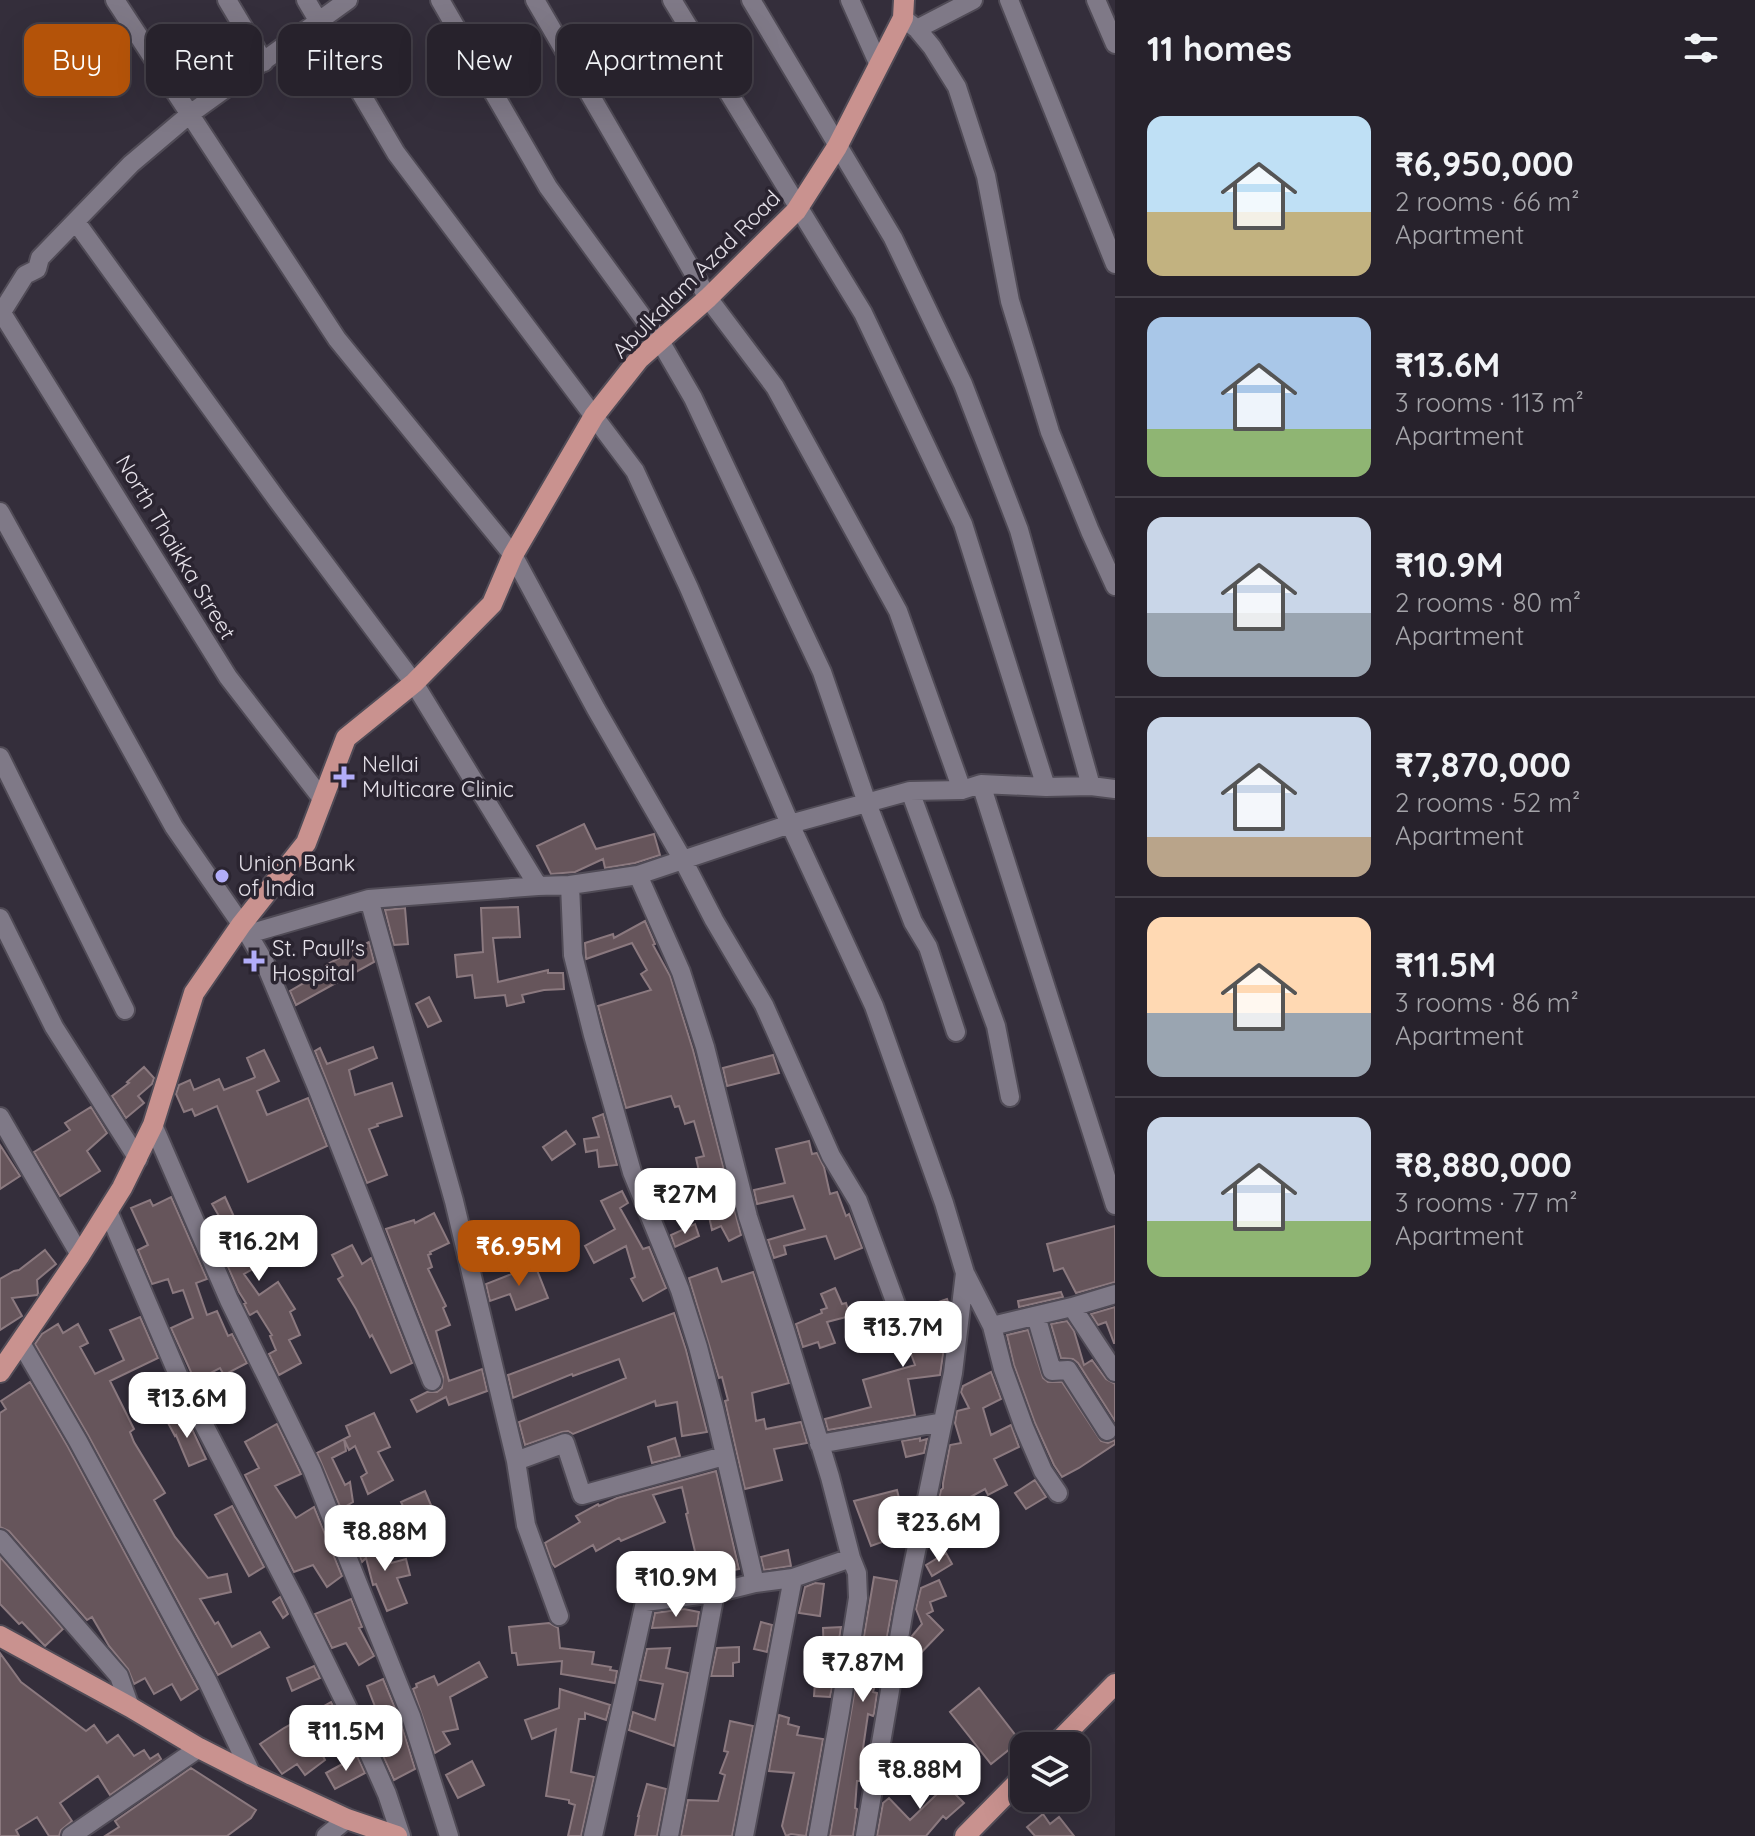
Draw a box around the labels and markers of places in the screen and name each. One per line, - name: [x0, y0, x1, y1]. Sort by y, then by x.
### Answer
- place label: Nellai Multicare Clinic: [362, 750, 514, 803]
- marker: Nellai Multicare Clinic: [333, 766, 355, 788]
- place label: Union Bank of India: [238, 849, 355, 902]
- marker: Union Bank of India: [213, 867, 231, 885]
- place label: St. Paull's Hospital: [272, 934, 365, 987]
- marker: St. Paull's Hospital: [243, 950, 265, 972]
- pin: ₹27M: [638, 1168, 732, 1236]
- pin: ₹16.2M: [194, 1215, 324, 1283]
- pin: ₹6.95M: [454, 1220, 584, 1288]
- pin: ₹13.7M: [838, 1301, 968, 1369]
- pin: ₹13.6M: [122, 1372, 252, 1440]
- pin: ₹23.6M: [874, 1496, 1004, 1564]
- pin: ₹8.88M: [320, 1505, 450, 1573]
- pin: ₹10.9M: [611, 1551, 741, 1619]
- pin: ₹7.87M: [798, 1636, 928, 1704]
- pin: ₹11.5M: [281, 1705, 411, 1773]
- pin: ₹8.88M: [855, 1743, 985, 1811]

